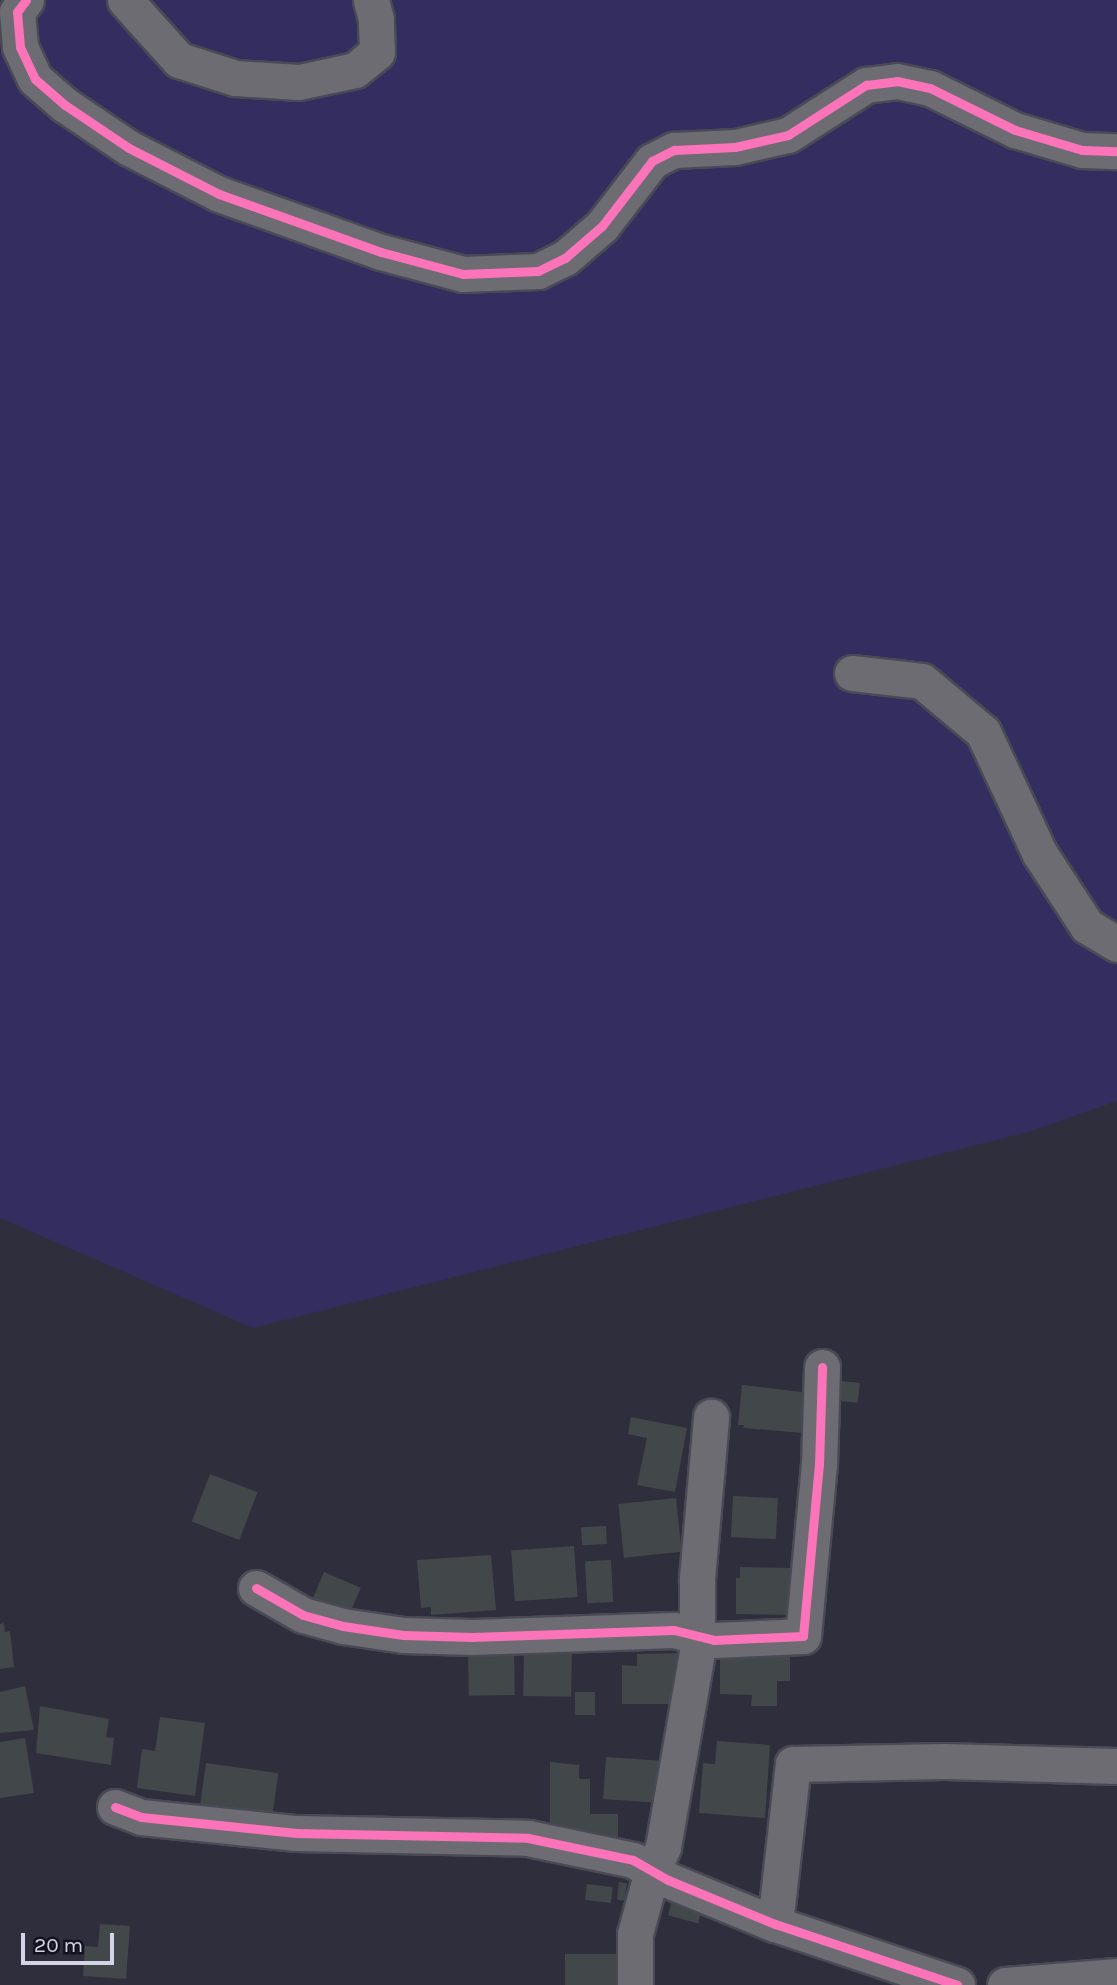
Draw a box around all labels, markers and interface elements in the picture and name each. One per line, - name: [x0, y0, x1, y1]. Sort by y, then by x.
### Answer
- scale bar: [24, 1918, 117, 1962]
- text: 20 m: [34, 1933, 83, 1957]

